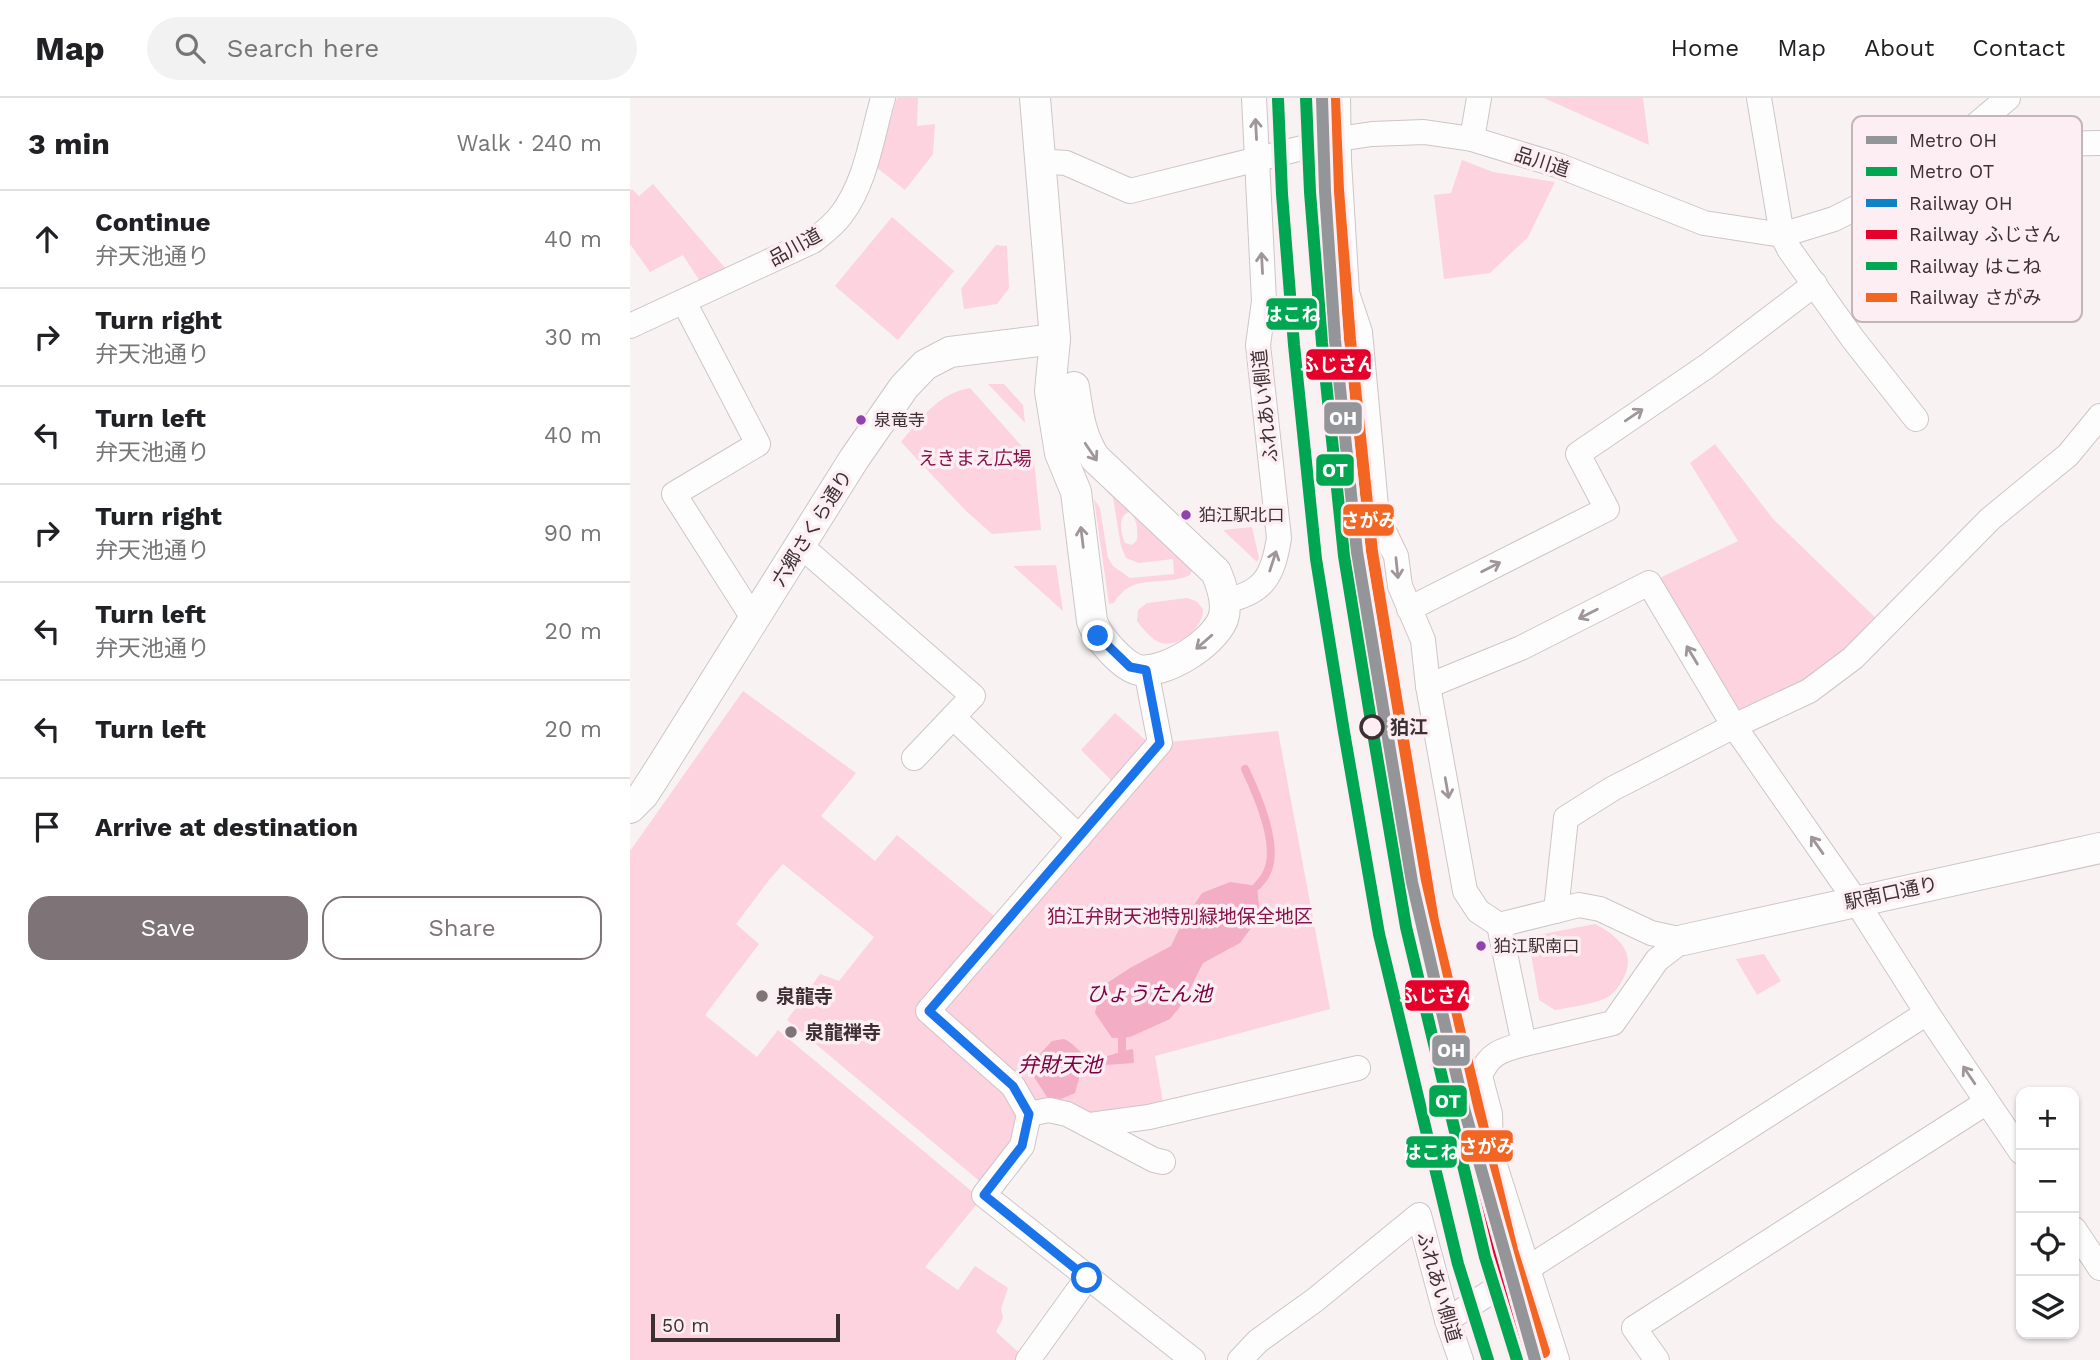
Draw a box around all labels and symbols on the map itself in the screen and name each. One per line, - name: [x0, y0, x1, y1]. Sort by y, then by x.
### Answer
- legend: [1852, 116, 2082, 322]
- one-way arrow: [1249, 118, 1262, 141]
- text: Metro OH: [1909, 129, 1997, 152]
- street label: 品川道: [1511, 142, 1573, 182]
- text: Metro OT: [1909, 160, 1994, 183]
- text: Railway OH: [1909, 192, 2013, 215]
- street label: 品川道: [764, 223, 826, 271]
- text: Railway ふじさん: [1909, 223, 2061, 246]
- one-way arrow: [1256, 251, 1269, 274]
- text: Railway はこね: [1909, 255, 2042, 278]
- text: Railway さがみ: [1909, 286, 2042, 309]
- line badge: はこね: [1265, 297, 1318, 331]
- text: はこね: [1263, 303, 1321, 326]
- street label: ふれあい側道: [1248, 348, 1282, 464]
- line badge: ふじさん: [1305, 348, 1372, 381]
- text: ふじさん: [1300, 353, 1376, 376]
- line badge: OH: [1323, 401, 1363, 435]
- text: OH: [1329, 407, 1357, 430]
- one-way arrow: [1624, 408, 1643, 422]
- place label: 泉竜寺: [874, 410, 925, 430]
- marker: 泉竜寺: [854, 413, 868, 427]
- one-way arrow: [1084, 442, 1099, 461]
- park label: えきまえ広場: [918, 447, 1032, 470]
- line badge: OT: [1315, 453, 1355, 487]
- text: OT: [1322, 459, 1348, 482]
- street label: 六郷さくら通り: [767, 466, 857, 590]
- line badge: さがみ: [1342, 503, 1395, 537]
- place label: 狛江駅北口: [1199, 505, 1284, 525]
- marker: 狛江駅北口: [1179, 508, 1193, 522]
- text: さがみ: [1340, 509, 1398, 532]
- one-way arrow: [1075, 527, 1088, 549]
- one-way arrow: [1268, 551, 1280, 573]
- one-way arrow: [1391, 556, 1404, 578]
- one-way arrow: [1480, 560, 1501, 574]
- one-way arrow: [1579, 607, 1599, 621]
- route end: [1082, 620, 1113, 651]
- one-way arrow: [1196, 634, 1214, 650]
- one-way arrow: [1685, 645, 1699, 665]
- marker: 狛江: [1360, 715, 1384, 739]
- place label: 狛江: [1390, 716, 1428, 739]
- one-way arrow: [1440, 776, 1454, 799]
- one-way arrow: [1810, 836, 1824, 855]
- street label: 駅南口通り: [1842, 872, 1940, 914]
- park label: 狛江弁財天池特別緑地保全地区: [1047, 905, 1313, 928]
- place label: 狛江駅南口: [1494, 936, 1579, 956]
- marker: 狛江駅南口: [1474, 939, 1488, 953]
- line badge: ふじさん: [1404, 979, 1470, 1012]
- water label: ひょうたん池: [1086, 981, 1214, 1006]
- text: ふじさん: [1399, 984, 1475, 1007]
- place label: 泉龍寺: [776, 985, 833, 1008]
- marker: 泉龍寺: [754, 988, 770, 1004]
- place label: 泉龍禅寺: [805, 1021, 881, 1044]
- marker: 泉龍禅寺: [783, 1024, 799, 1040]
- line badge: OH: [1431, 1034, 1471, 1067]
- text: OH: [1437, 1039, 1465, 1062]
- water label: 弁財天池: [1018, 1052, 1104, 1077]
- one-way arrow: [1962, 1066, 1976, 1086]
- line badge: OT: [1428, 1084, 1468, 1118]
- text: OT: [1435, 1090, 1461, 1113]
- line badge: さがみ: [1460, 1129, 1514, 1163]
- line badge: はこね: [1405, 1135, 1458, 1169]
- text: さがみ: [1458, 1135, 1516, 1158]
- text: はこね: [1402, 1141, 1460, 1164]
- street label: ふれあい側道: [1412, 1229, 1466, 1345]
- route start: [1071, 1262, 1102, 1293]
- scale bar: [651, 1311, 840, 1343]

